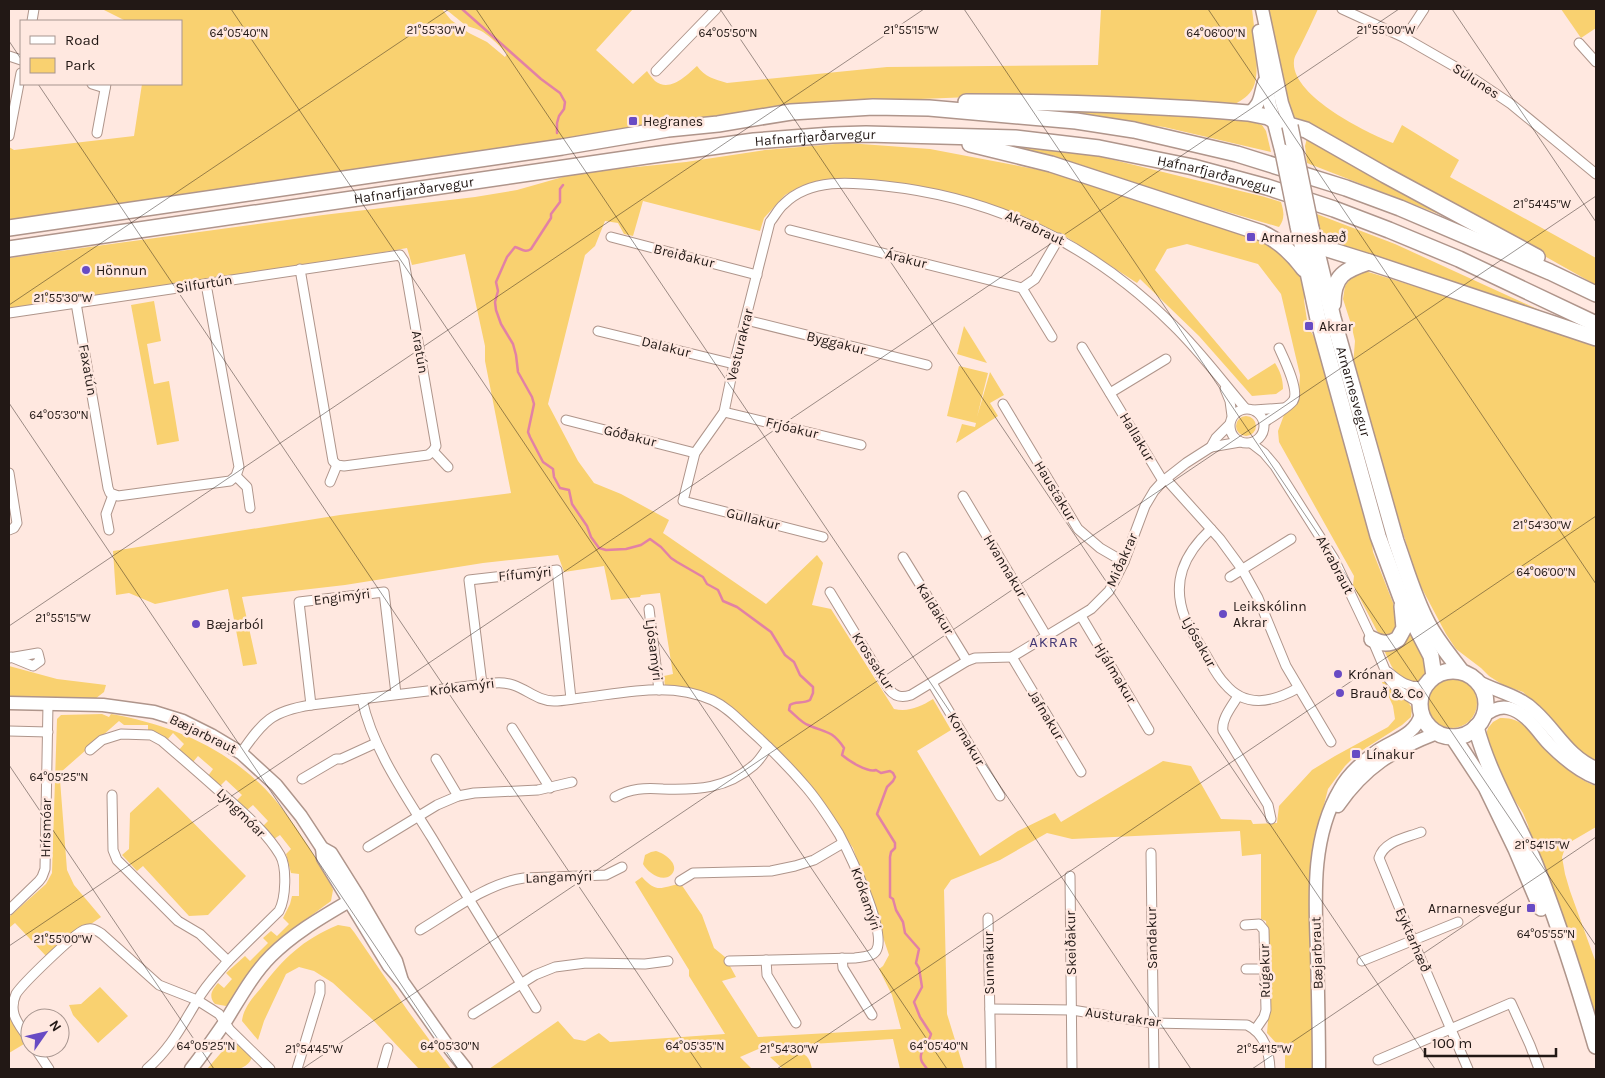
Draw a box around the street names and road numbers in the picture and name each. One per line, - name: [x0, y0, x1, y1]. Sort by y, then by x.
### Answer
- street label: Súlunes: [1449, 60, 1503, 102]
- street label: Hafnarfjarðarvegur: [754, 125, 877, 149]
- street label: Hafnarfjarðarvegur: [1156, 151, 1278, 198]
- street label: Hafnarfjarðarvegur: [353, 173, 476, 207]
- street label: Akrabraut: [1003, 207, 1067, 249]
- street label: Breiðakur: [652, 240, 717, 272]
- street label: Árakur: [883, 245, 930, 273]
- street label: Silfurtún: [174, 271, 234, 297]
- street label: Vesturakrar: [723, 306, 757, 383]
- street label: Byggakur: [805, 327, 868, 359]
- street label: Aratún: [408, 329, 432, 375]
- street label: Dalakur: [640, 333, 693, 362]
- street label: Faxatún: [75, 343, 101, 397]
- street label: Arnarnesvegur: [1333, 344, 1375, 439]
- street label: Hallakur: [1116, 409, 1159, 465]
- street label: Frjóakur: [764, 413, 821, 443]
- street label: Góðakur: [602, 421, 659, 451]
- street label: Haustakur: [1030, 458, 1080, 525]
- street label: Gullakur: [725, 504, 782, 534]
- street label: Miðakrar: [1103, 530, 1142, 590]
- street label: Hvannakur: [980, 532, 1031, 601]
- street label: Akrabraut: [1313, 533, 1357, 597]
- street label: Fífumýri: [498, 563, 552, 585]
- street label: Kaldakur: [913, 580, 958, 639]
- street label: Engimýri: [313, 585, 371, 609]
- street label: Ljósakur: [1178, 614, 1220, 671]
- street label: Ljósamýri: [642, 618, 666, 682]
- street label: Krossakur: [848, 629, 898, 694]
- street label: Hjálmakur: [1090, 640, 1140, 707]
- street label: Krókamýri: [428, 675, 496, 699]
- street label: Jafnakur: [1024, 687, 1068, 744]
- street label: Kornakur: [944, 709, 989, 769]
- street label: Bæjarbraut: [167, 710, 239, 758]
- street label: Lyngmóar: [213, 785, 270, 842]
- street label: Hrísmóar: [37, 797, 55, 858]
- street label: Krókamýri: [847, 865, 885, 933]
- street label: Langamýri: [525, 867, 593, 887]
- street label: Eyktarhæð: [1392, 905, 1434, 975]
- street label: Sandakur: [1143, 906, 1161, 969]
- street label: Skeiðakur: [1062, 910, 1080, 975]
- street label: Bæjarbraut: [1307, 916, 1327, 990]
- street label: Sunnakur: [980, 930, 998, 995]
- street label: Rúgakur: [1256, 943, 1274, 998]
- street label: Austurakrar: [1084, 1003, 1163, 1031]

